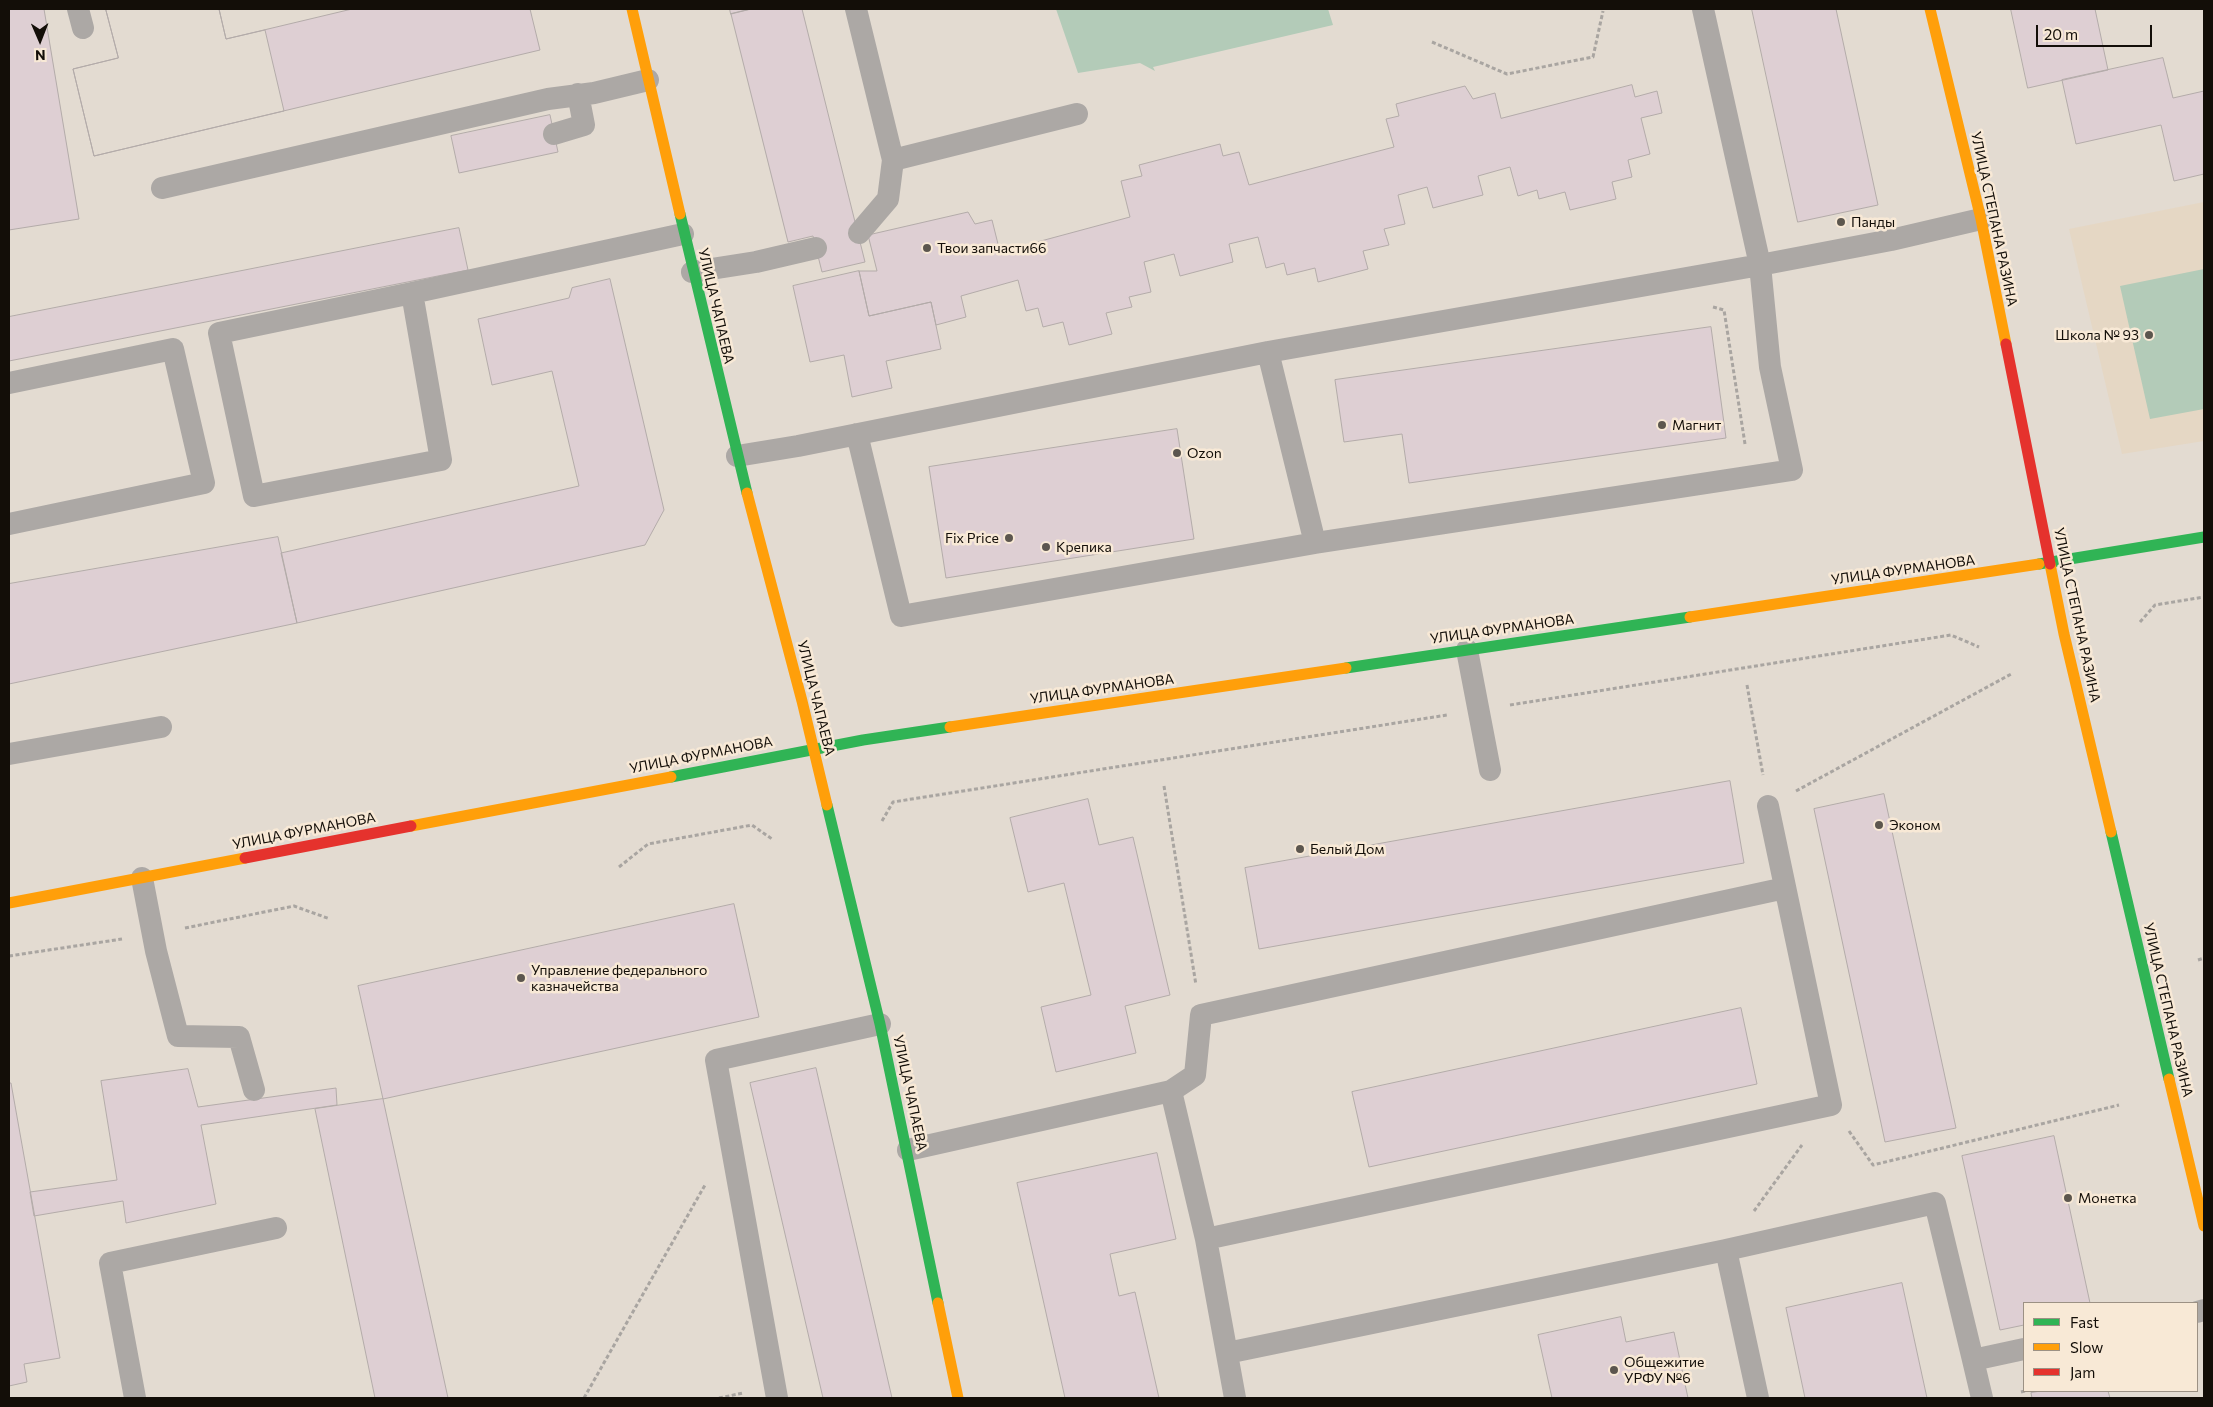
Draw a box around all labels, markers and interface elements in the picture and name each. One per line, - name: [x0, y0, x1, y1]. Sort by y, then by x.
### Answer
- north arrow: [15, 15, 65, 65]
- scale bar: [2038, 15, 2154, 47]
- text: 20 m: [2044, 25, 2078, 43]
- text: N: [35, 47, 46, 64]
- street label: УЛИЦА СТЕПАНА РАЗИНА: [1967, 130, 2021, 308]
- place label: Панды: [1851, 214, 1895, 230]
- marker: Панды: [1835, 216, 1847, 228]
- place label: Твои запчасти66: [937, 240, 1047, 256]
- marker: Твои запчасти66: [921, 242, 933, 254]
- street label: УЛИЦА ЧАПАЕВА: [694, 246, 738, 366]
- place label: Школа № 93: [2055, 327, 2139, 343]
- marker: Школа № 93: [2143, 329, 2155, 341]
- place label: Магнит: [1672, 417, 1721, 433]
- marker: Магнит: [1656, 419, 1668, 431]
- place label: Ozon: [1187, 445, 1222, 461]
- marker: Ozon: [1171, 447, 1183, 459]
- street label: УЛИЦА СТЕПАНА РАЗИНА: [2050, 526, 2104, 704]
- place label: Fix Price: [945, 530, 999, 546]
- marker: Fix Price: [1003, 532, 1015, 544]
- place label: Крепика: [1056, 539, 1112, 555]
- marker: Крепика: [1040, 541, 1052, 553]
- street label: УЛИЦА ФУРМАНОВА: [1830, 552, 1976, 588]
- street label: УЛИЦА ФУРМАНОВА: [1429, 611, 1575, 647]
- street label: УЛИЦА ЧАПАЕВА: [794, 638, 838, 758]
- street label: УЛИЦА ФУРМАНОВА: [1029, 671, 1175, 707]
- street label: УЛИЦА ФУРМАНОВА: [628, 733, 774, 777]
- street label: УЛИЦА ФУРМАНОВА: [231, 809, 377, 853]
- place label: Эконом: [1889, 817, 1940, 833]
- marker: Эконом: [1873, 819, 1885, 831]
- place label: Белый Дом: [1310, 841, 1384, 857]
- marker: Белый Дом: [1294, 843, 1306, 855]
- street label: УЛИЦА СТЕПАНА РАЗИНА: [2140, 921, 2196, 1099]
- place label: Управление федерального казначейства: [531, 962, 707, 994]
- marker: Управление федерального казначейства: [515, 972, 527, 984]
- street label: УЛИЦА ЧАПАЕВА: [889, 1033, 931, 1153]
- place label: Монетка: [2078, 1190, 2136, 1206]
- marker: Монетка: [2062, 1192, 2074, 1204]
- legend: [2023, 1302, 2198, 1392]
- text: Fast: [2070, 1313, 2099, 1331]
- text: Slow: [2070, 1338, 2103, 1356]
- place label: Общежитие УРФУ №6: [1624, 1354, 1704, 1386]
- text: Jam: [2070, 1363, 2095, 1381]
- marker: Общежитие УРФУ №6: [1608, 1364, 1620, 1376]

